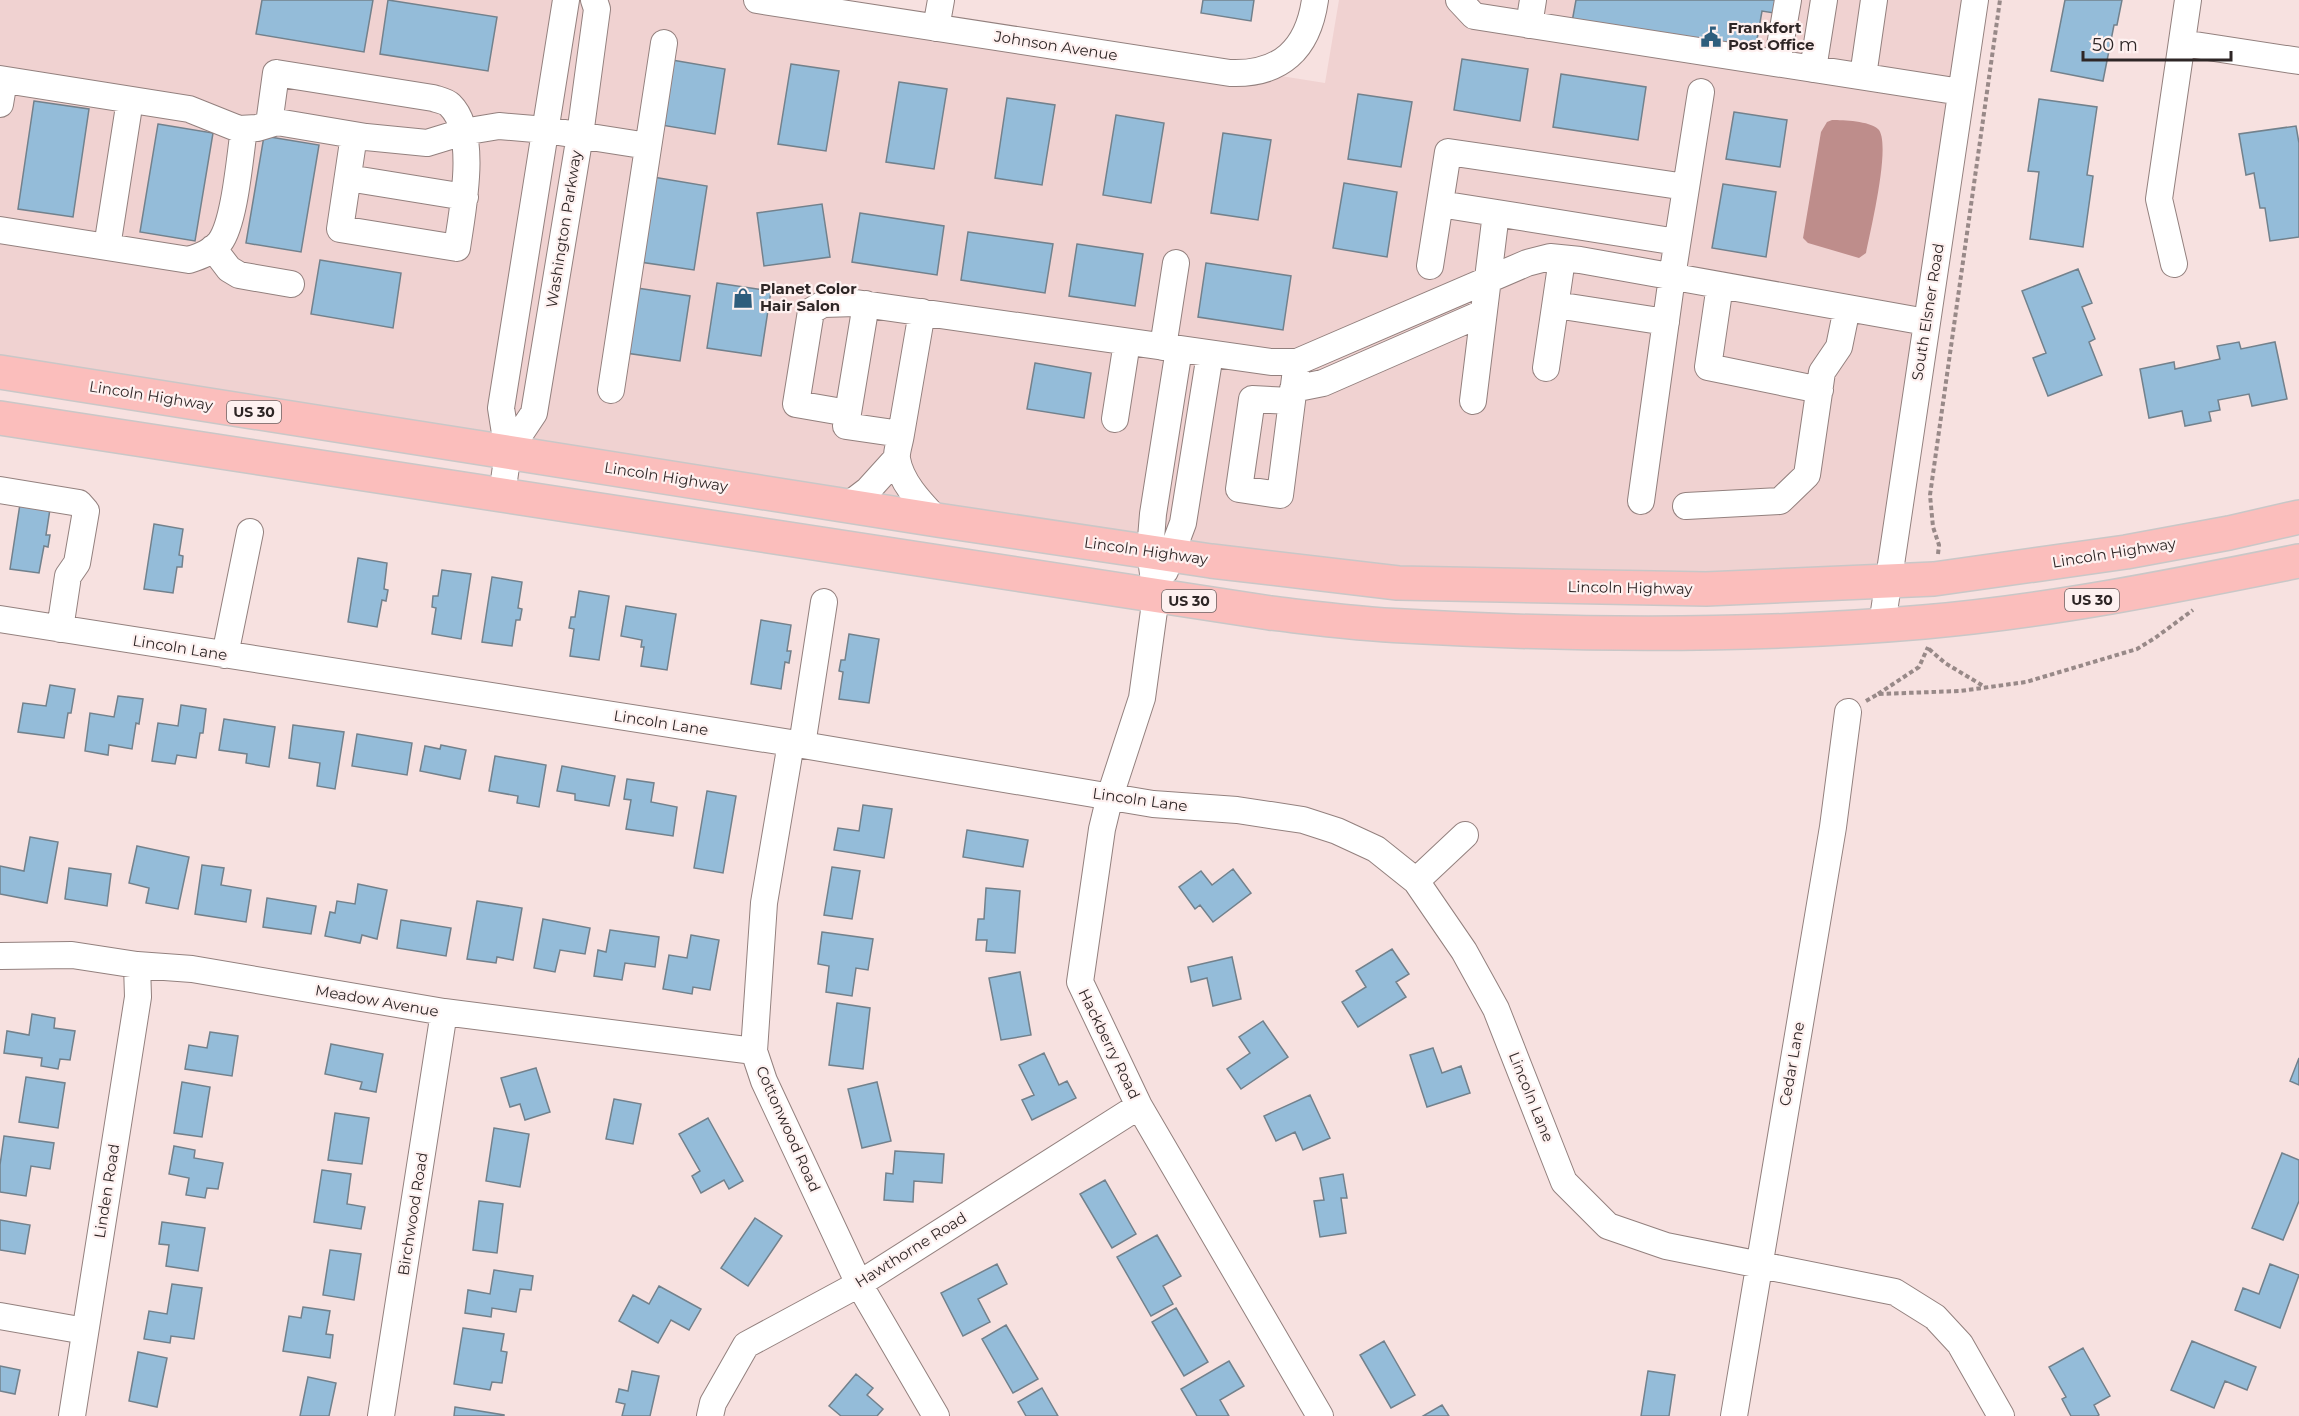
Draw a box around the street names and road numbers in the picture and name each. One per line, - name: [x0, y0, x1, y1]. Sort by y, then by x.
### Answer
- street label: Johnson Avenue: [992, 26, 1119, 65]
- street label: Washington Parkway: [542, 148, 585, 309]
- street label: South Elsner Road: [1907, 242, 1948, 382]
- street label: Lincoln Highway: [88, 376, 215, 415]
- road number: US 30: [227, 401, 281, 423]
- street label: Lincoln Highway: [603, 457, 730, 496]
- street label: Lincoln Highway: [1083, 532, 1210, 569]
- street label: Lincoln Highway: [2051, 533, 2178, 572]
- street label: Lincoln Highway: [1567, 577, 1693, 598]
- road number: US 30: [2065, 589, 2119, 611]
- road number: US 30: [1162, 590, 1216, 612]
- street label: Lincoln Lane: [131, 631, 229, 664]
- street label: Lincoln Lane: [612, 706, 710, 739]
- street label: Lincoln Lane: [1091, 783, 1189, 816]
- street label: Meadow Avenue: [314, 980, 440, 1021]
- street label: Hackberry Road: [1074, 985, 1144, 1102]
- street label: Cedar Lane: [1775, 1020, 1808, 1108]
- street label: Lincoln Lane: [1505, 1049, 1558, 1145]
- street label: Cottonwood Road: [752, 1063, 825, 1195]
- street label: Linden Road: [90, 1142, 123, 1240]
- street label: Birchwood Road: [393, 1151, 432, 1277]
- street label: Hawthorne Road: [851, 1208, 970, 1292]

